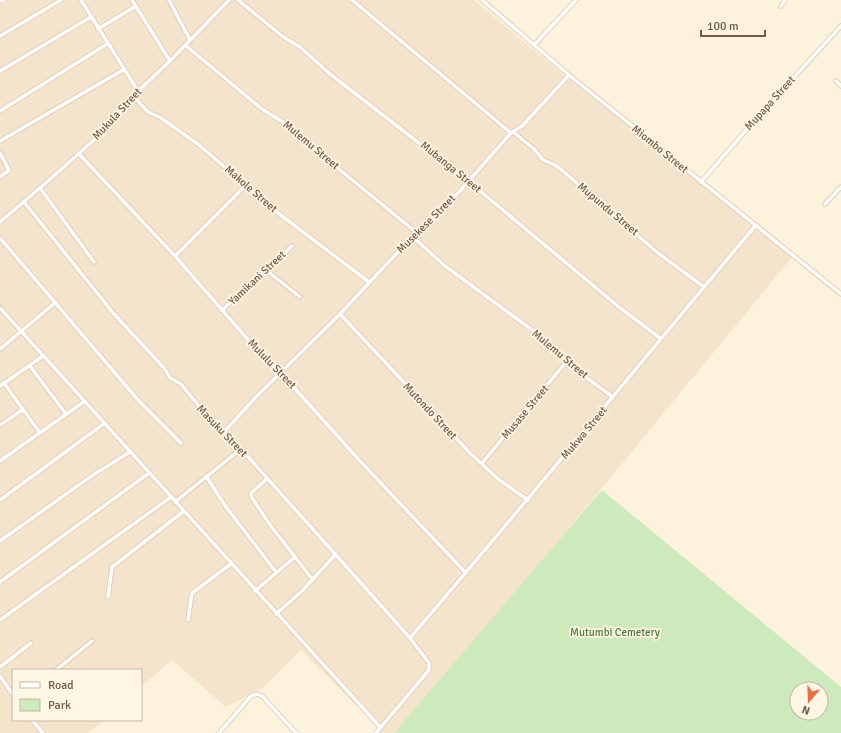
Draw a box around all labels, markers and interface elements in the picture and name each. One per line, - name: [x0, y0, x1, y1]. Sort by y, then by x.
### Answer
- scale bar: [701, 12, 765, 38]
- text: 100 m: [707, 19, 739, 34]
- street label: Mupapa Street: [742, 73, 798, 133]
- street label: Mukula Street: [90, 85, 144, 143]
- street label: Mulemu Street: [280, 118, 342, 172]
- street label: Miombo Street: [629, 122, 691, 176]
- street label: Mubanga Street: [418, 138, 484, 196]
- street label: Makole Street: [222, 163, 280, 215]
- street label: Mupundu Street: [575, 180, 641, 238]
- street label: Musekese Street: [394, 192, 458, 256]
- street label: Yamikani Street: [226, 248, 288, 308]
- street label: Mulemu Street: [529, 327, 591, 381]
- street label: Mululu Street: [245, 336, 299, 392]
- street label: Mutondo Street: [400, 380, 460, 442]
- street label: Musase Street: [499, 382, 552, 442]
- street label: Masuku Street: [194, 402, 250, 460]
- street label: Mukwa Street: [558, 404, 610, 462]
- park label: Mutumbi Cemetery: [570, 626, 661, 639]
- legend: [12, 669, 142, 721]
- text: Road: [48, 678, 74, 693]
- north arrow: [789, 681, 829, 721]
- text: Park: [48, 698, 71, 713]
- text: N: [800, 703, 812, 717]

